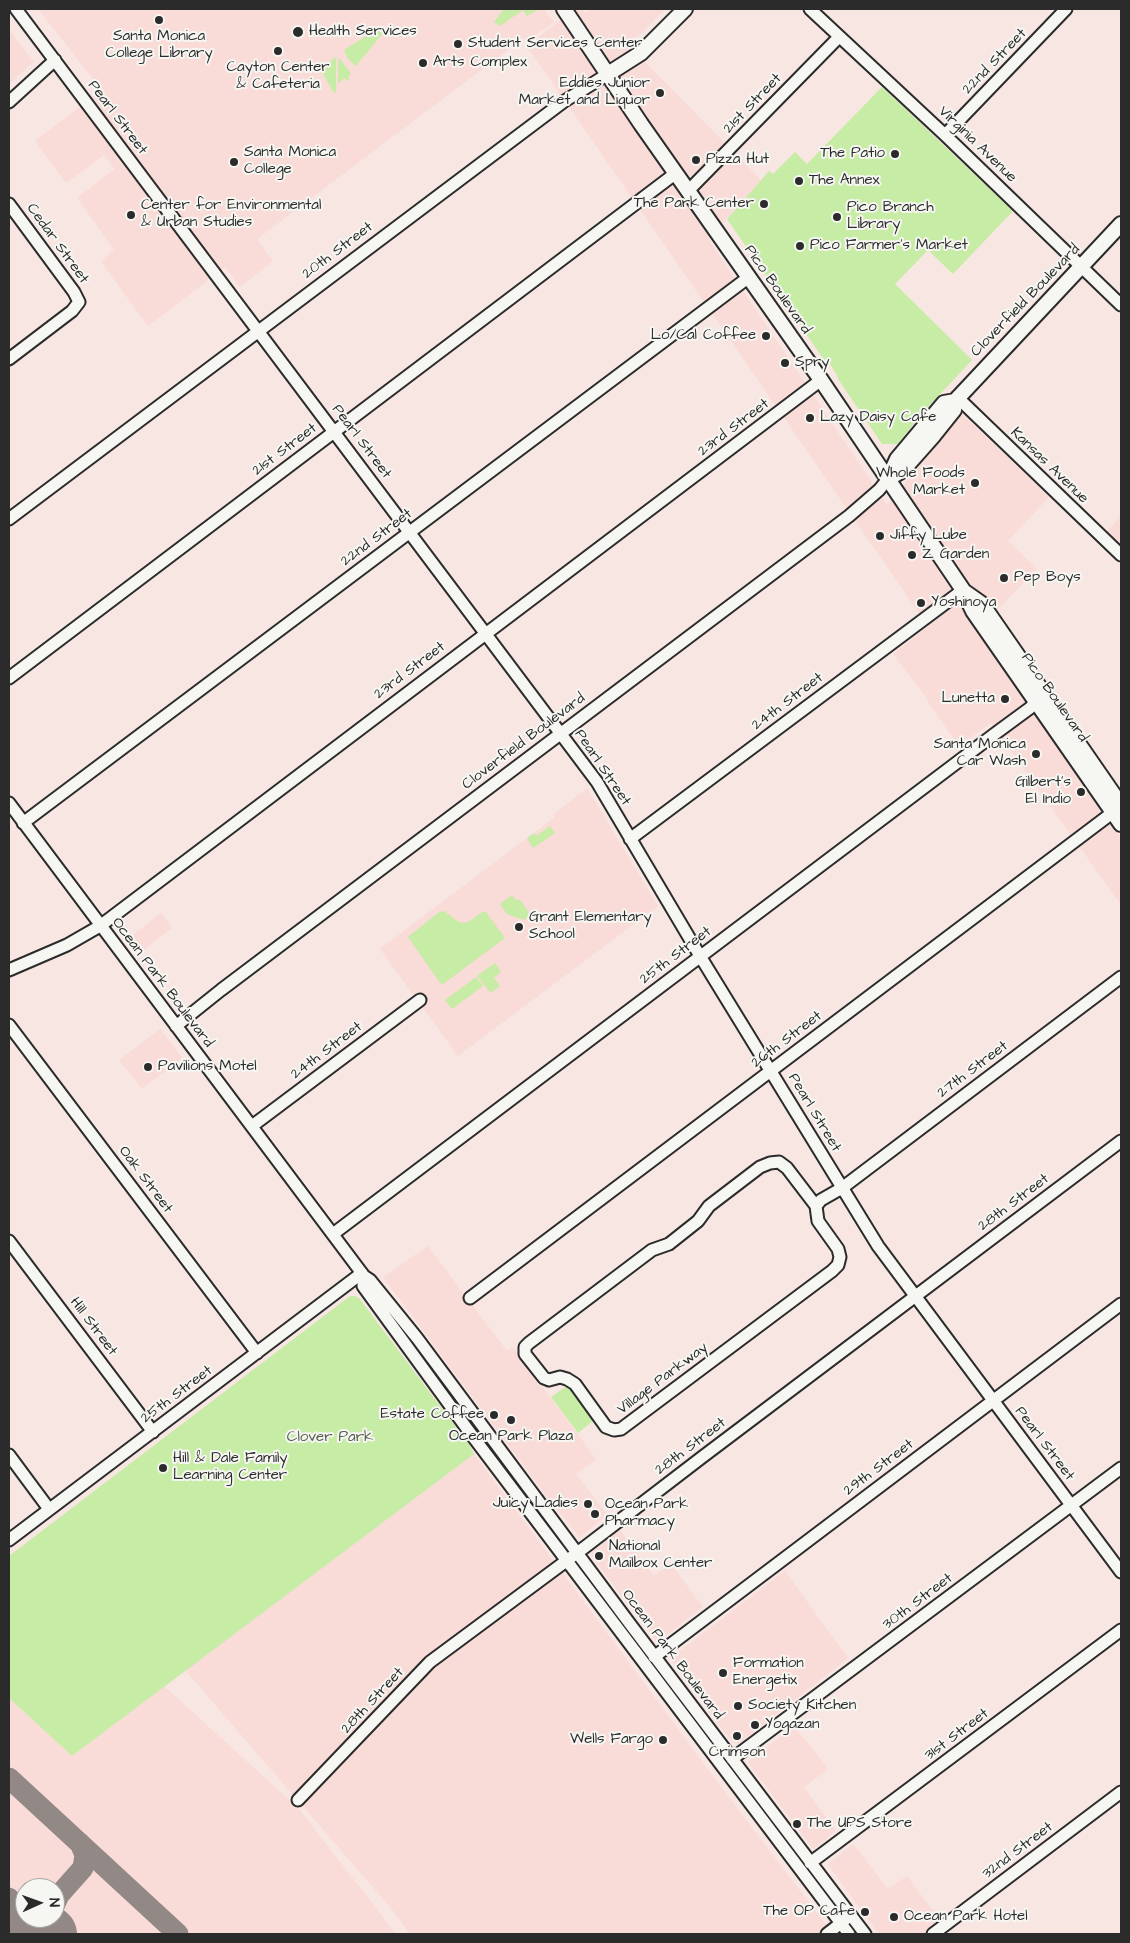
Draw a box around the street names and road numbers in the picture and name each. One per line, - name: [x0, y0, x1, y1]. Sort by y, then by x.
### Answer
- street label: 22nd Street: [959, 25, 1031, 99]
- street label: 21st Street: [720, 70, 786, 138]
- street label: Pearl Street: [83, 77, 151, 159]
- street label: Virginia Avenue: [934, 103, 1020, 187]
- street label: Cedar Street: [22, 200, 92, 288]
- street label: 20th Street: [299, 219, 377, 283]
- street label: Cloverfield Boulevard: [968, 241, 1084, 361]
- street label: Pico Boulevard: [740, 242, 814, 338]
- street label: 23rd Street: [695, 395, 773, 461]
- street label: Pearl Street: [327, 401, 395, 483]
- street label: 21st Street: [249, 420, 321, 480]
- street label: Kansas Avenue: [1006, 424, 1092, 508]
- street label: 22nd Street: [338, 505, 416, 571]
- street label: 23rd Street: [371, 638, 449, 704]
- street label: Pico Boulevard: [1017, 650, 1091, 746]
- street label: 24th Street: [749, 669, 827, 735]
- street label: Cloverfield Boulevard: [459, 690, 589, 794]
- street label: Pearl Street: [570, 726, 634, 810]
- street label: Ocean Park Boulevard: [107, 914, 217, 1052]
- street label: 25th Street: [637, 923, 715, 989]
- street label: 26th Street: [748, 1008, 826, 1072]
- street label: 24th Street: [288, 1018, 366, 1084]
- street label: 27th Street: [934, 1038, 1012, 1102]
- street label: Pearl Street: [784, 1071, 844, 1155]
- street label: Oak Street: [114, 1143, 176, 1217]
- street label: 28th Street: [975, 1171, 1053, 1235]
- street label: Hill Street: [65, 1294, 121, 1360]
- street label: Village Parkway: [614, 1339, 712, 1419]
- street label: 25th Street: [138, 1362, 216, 1428]
- street label: Pearl Street: [1010, 1403, 1078, 1485]
- street label: 28th Street: [652, 1415, 730, 1479]
- street label: 29th Street: [840, 1436, 918, 1500]
- street label: 30th Street: [879, 1570, 957, 1634]
- street label: Ocean Park Boulevard: [617, 1586, 727, 1724]
- street label: 28th Street: [338, 1664, 408, 1738]
- street label: 31st Street: [921, 1705, 993, 1765]
- street label: 32nd Street: [979, 1819, 1057, 1883]

